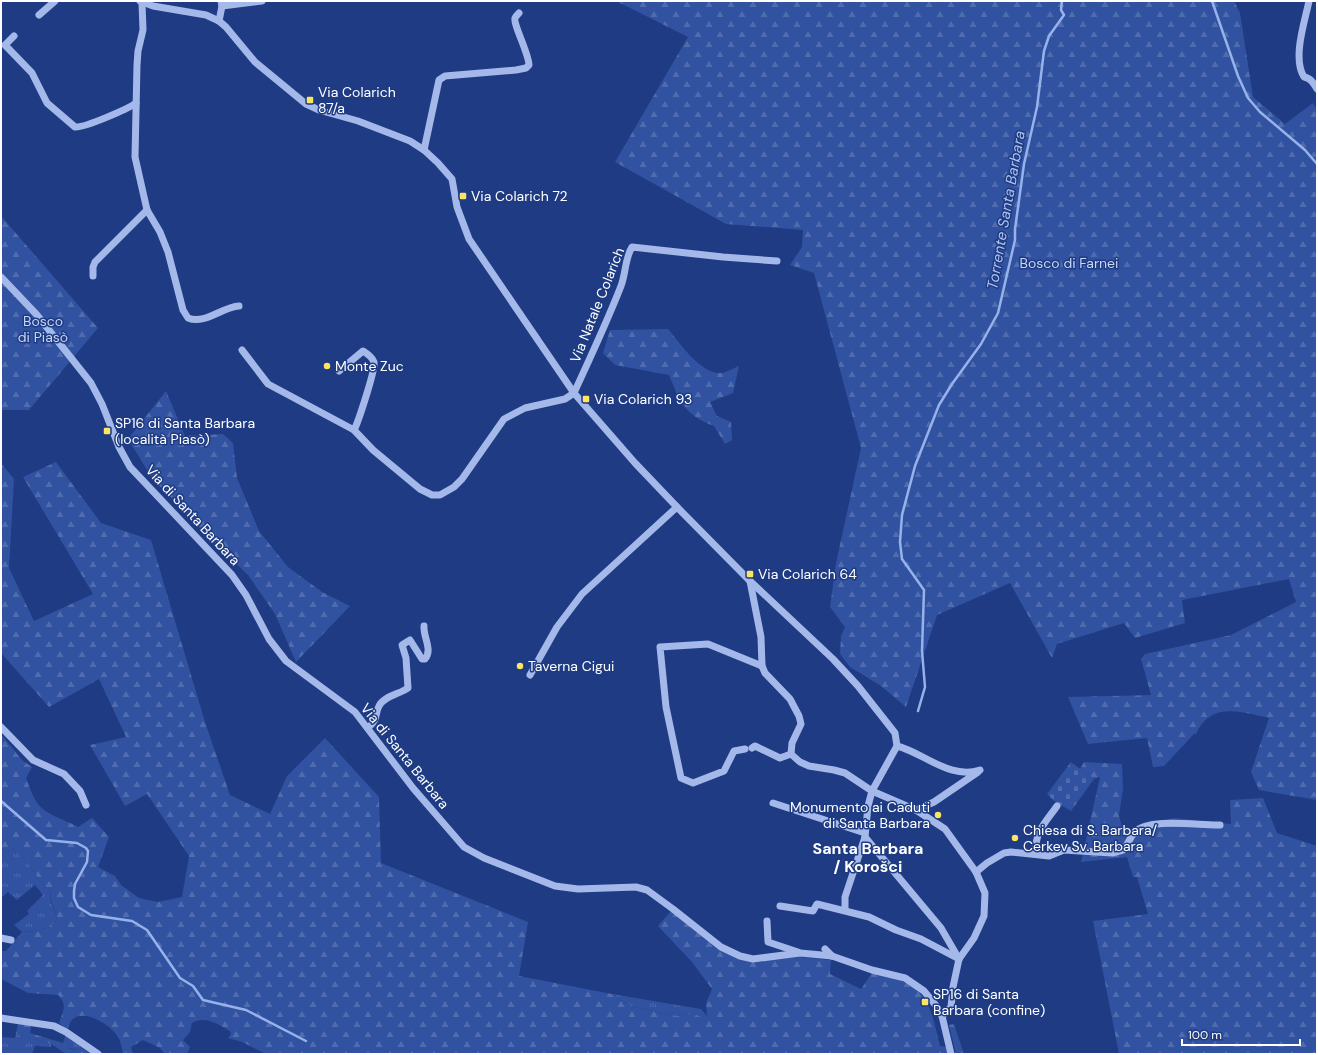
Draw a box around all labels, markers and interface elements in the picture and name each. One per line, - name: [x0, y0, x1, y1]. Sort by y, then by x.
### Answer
- place label: Via Colarich 87/a: [318, 83, 396, 117]
- marker: Via Colarich 87/a: [305, 95, 315, 105]
- water label: Torrente Santa Barbara: [982, 129, 1030, 291]
- place label: Via Colarich 72: [471, 187, 568, 205]
- marker: Via Colarich 72: [458, 191, 468, 201]
- street label: Via Natale Colarich: [566, 245, 628, 365]
- park label: Bosco di Farnei: [1020, 254, 1118, 272]
- park label: Bosco di Piasò: [18, 312, 68, 346]
- place label: Monte Zuc: [335, 357, 404, 375]
- marker: Monte Zuc: [322, 361, 332, 371]
- place label: Via Colarich 93: [594, 390, 692, 408]
- marker: Via Colarich 93: [581, 394, 591, 404]
- place label: SP16 di Santa Barbara (località Piasò): [115, 414, 255, 448]
- marker: SP16 di Santa Barbara (località Piasò): [102, 426, 112, 436]
- street label: Via di Santa Barbara: [142, 461, 244, 569]
- place label: Via Colarich 64: [758, 565, 857, 583]
- marker: Via Colarich 64: [745, 569, 755, 579]
- place label: Taverna Cigui: [528, 657, 614, 675]
- marker: Taverna Cigui: [515, 661, 525, 671]
- street label: Via di Santa Barbara: [357, 699, 453, 813]
- place label: Monumento ai Caduti di Santa Barbara: [790, 798, 930, 832]
- marker: Monumento ai Caduti di Santa Barbara: [933, 810, 943, 820]
- place label: Chiesa di S. Barbara/ Cerkev Sv. Barbara: [1023, 821, 1158, 855]
- marker: Chiesa di S. Barbara/ Cerkev Sv. Barbara: [1010, 833, 1020, 843]
- district label: Santa Barbara / Korošci: [813, 838, 923, 877]
- place label: SP16 di Santa Barbara (confine): [933, 985, 1045, 1019]
- marker: SP16 di Santa Barbara (confine): [920, 997, 930, 1007]
- scale bar: [1182, 1021, 1300, 1047]
- text: 100 m: [1188, 1027, 1222, 1043]

